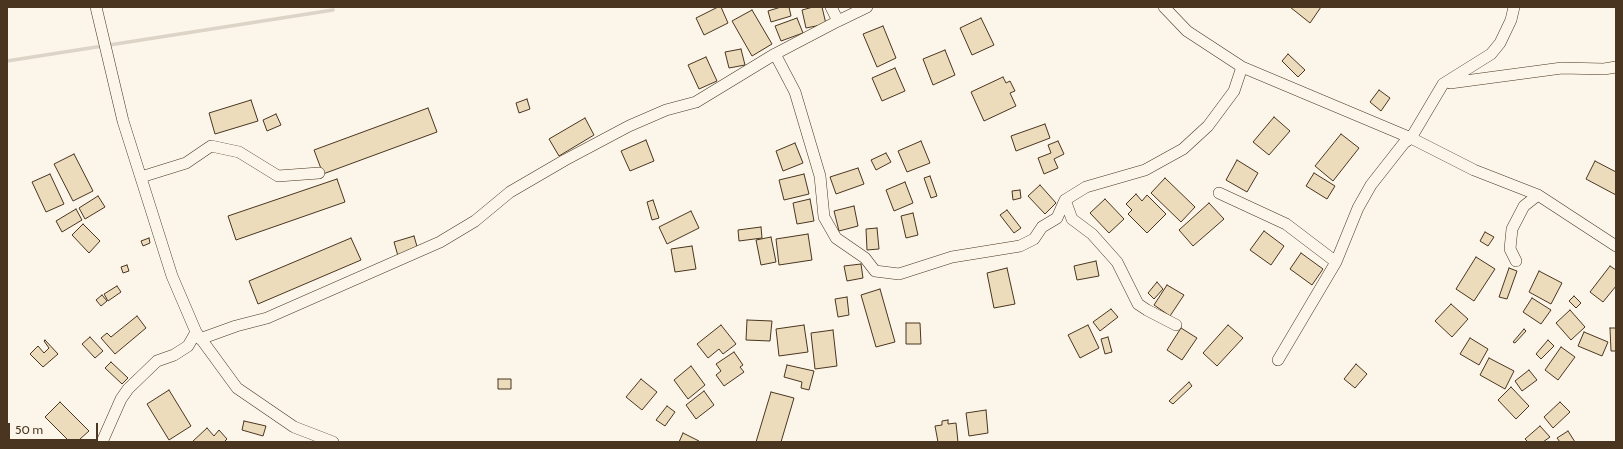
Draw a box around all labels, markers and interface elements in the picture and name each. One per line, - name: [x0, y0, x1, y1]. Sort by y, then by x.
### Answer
- scale bar: [10, 415, 100, 441]
- text: 50 m: [15, 422, 43, 437]

